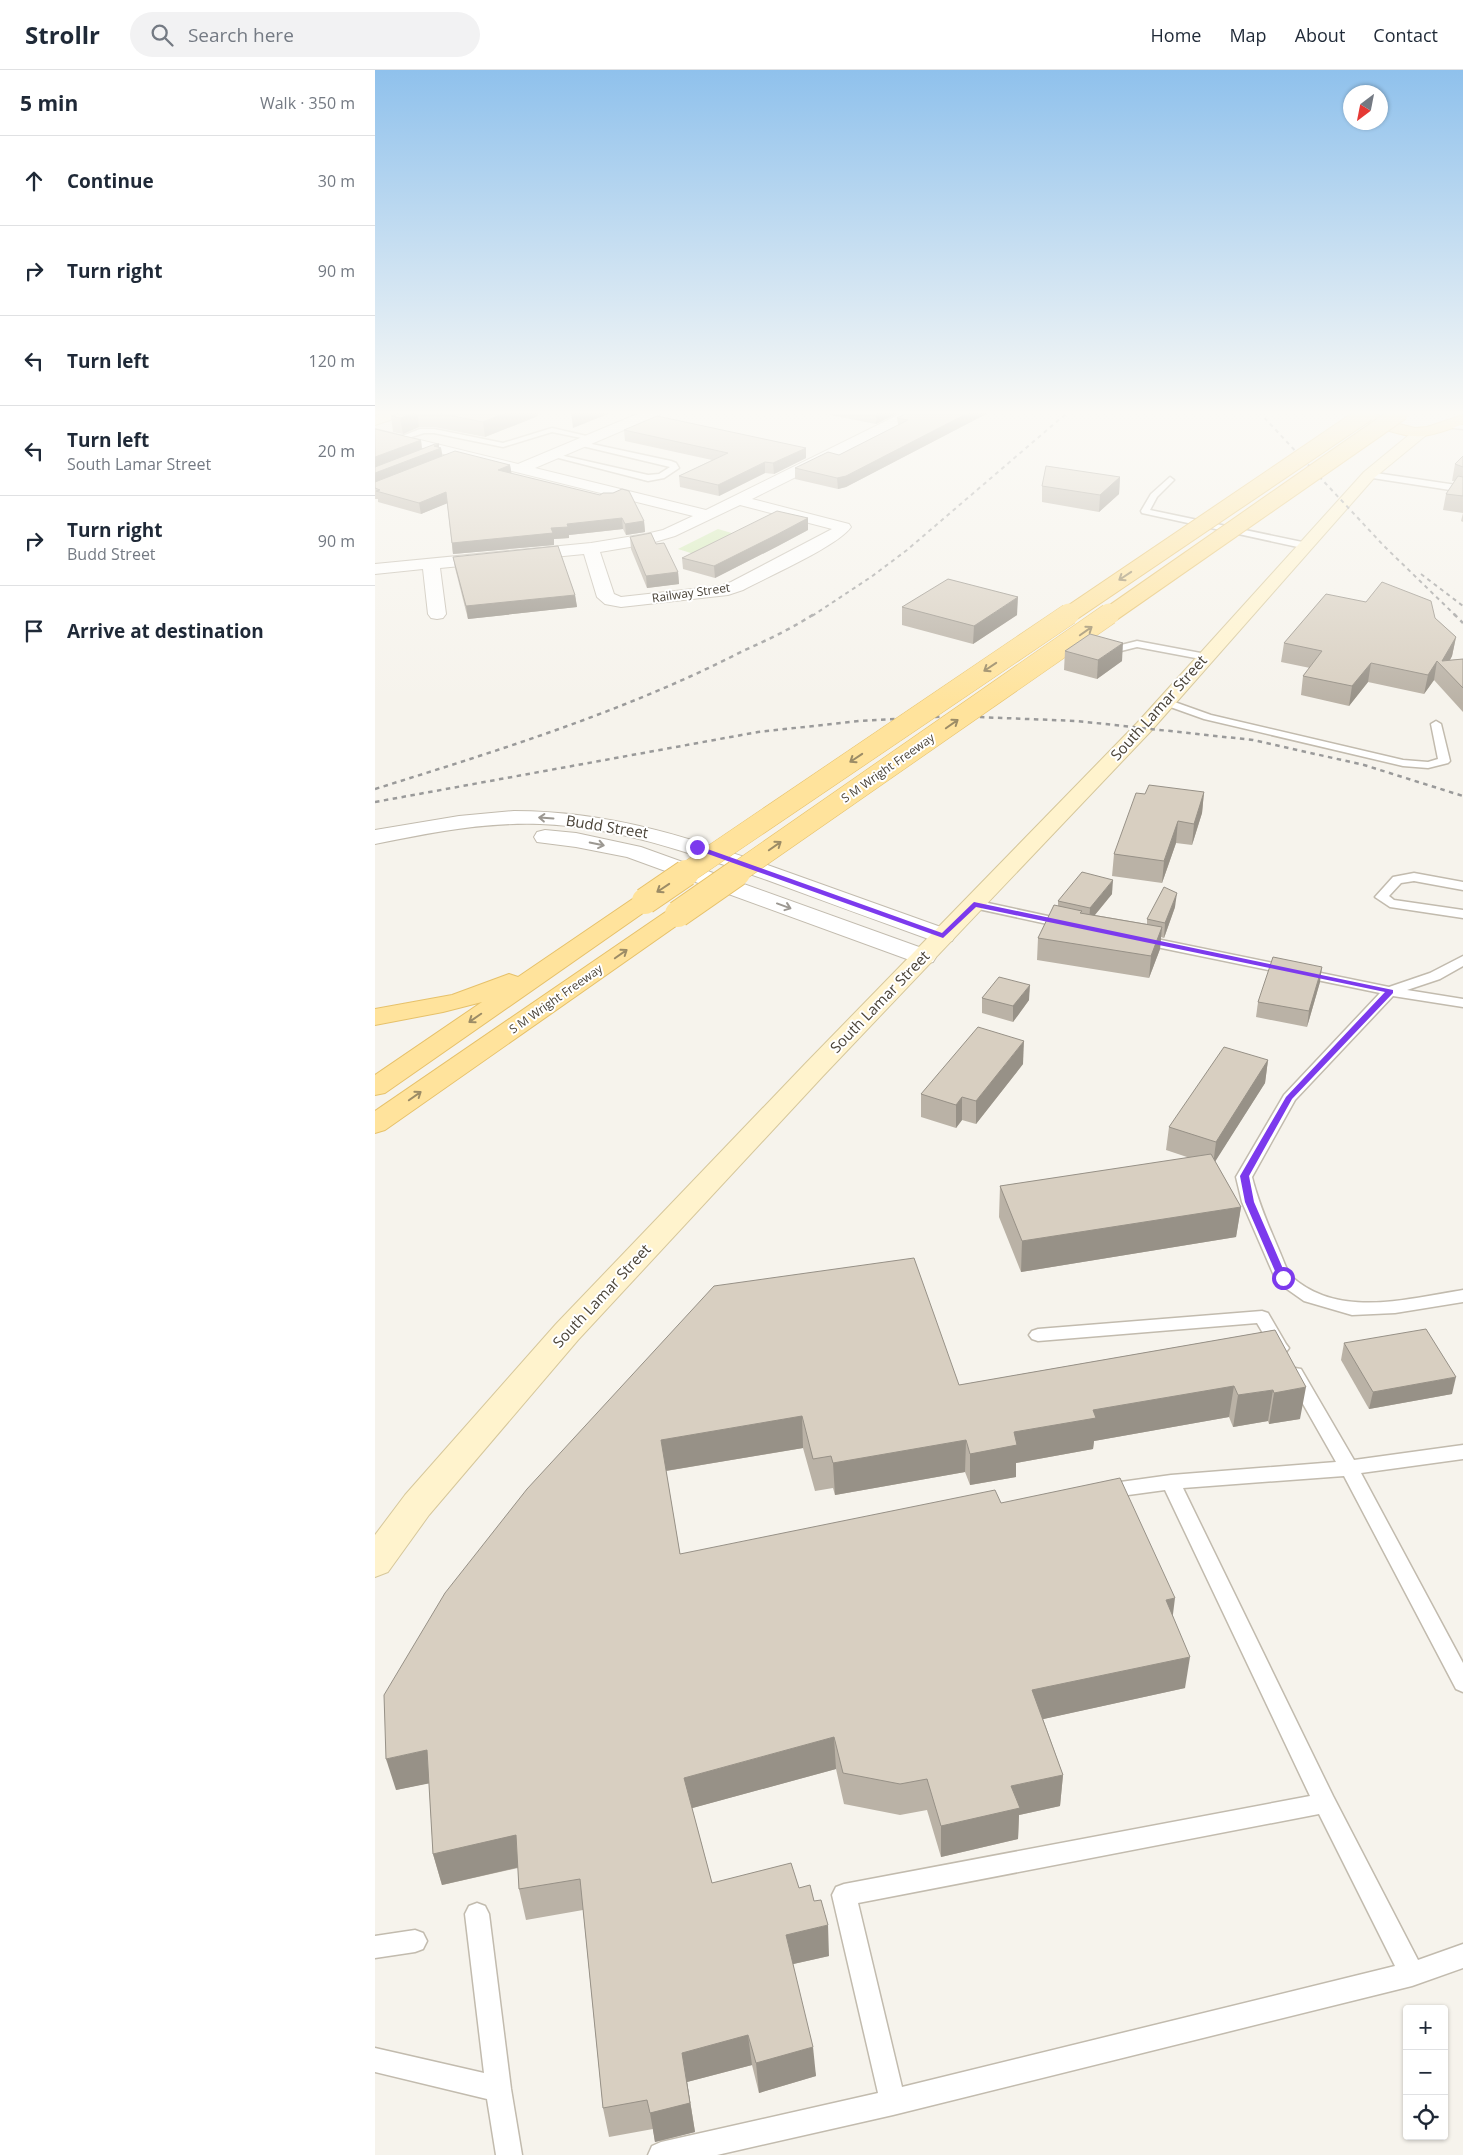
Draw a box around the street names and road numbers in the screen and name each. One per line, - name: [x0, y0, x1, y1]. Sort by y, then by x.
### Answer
- street label: Railway Street: [651, 579, 731, 606]
- street label: South Lamar Street: [1106, 650, 1211, 764]
- street label: S M Wright Freeway: [838, 728, 939, 806]
- street label: Budd Street: [565, 810, 650, 842]
- street label: South Lamar Street: [825, 946, 933, 1057]
- street label: S M Wright Freeway: [506, 959, 607, 1037]
- street label: South Lamar Street: [548, 1239, 655, 1352]

